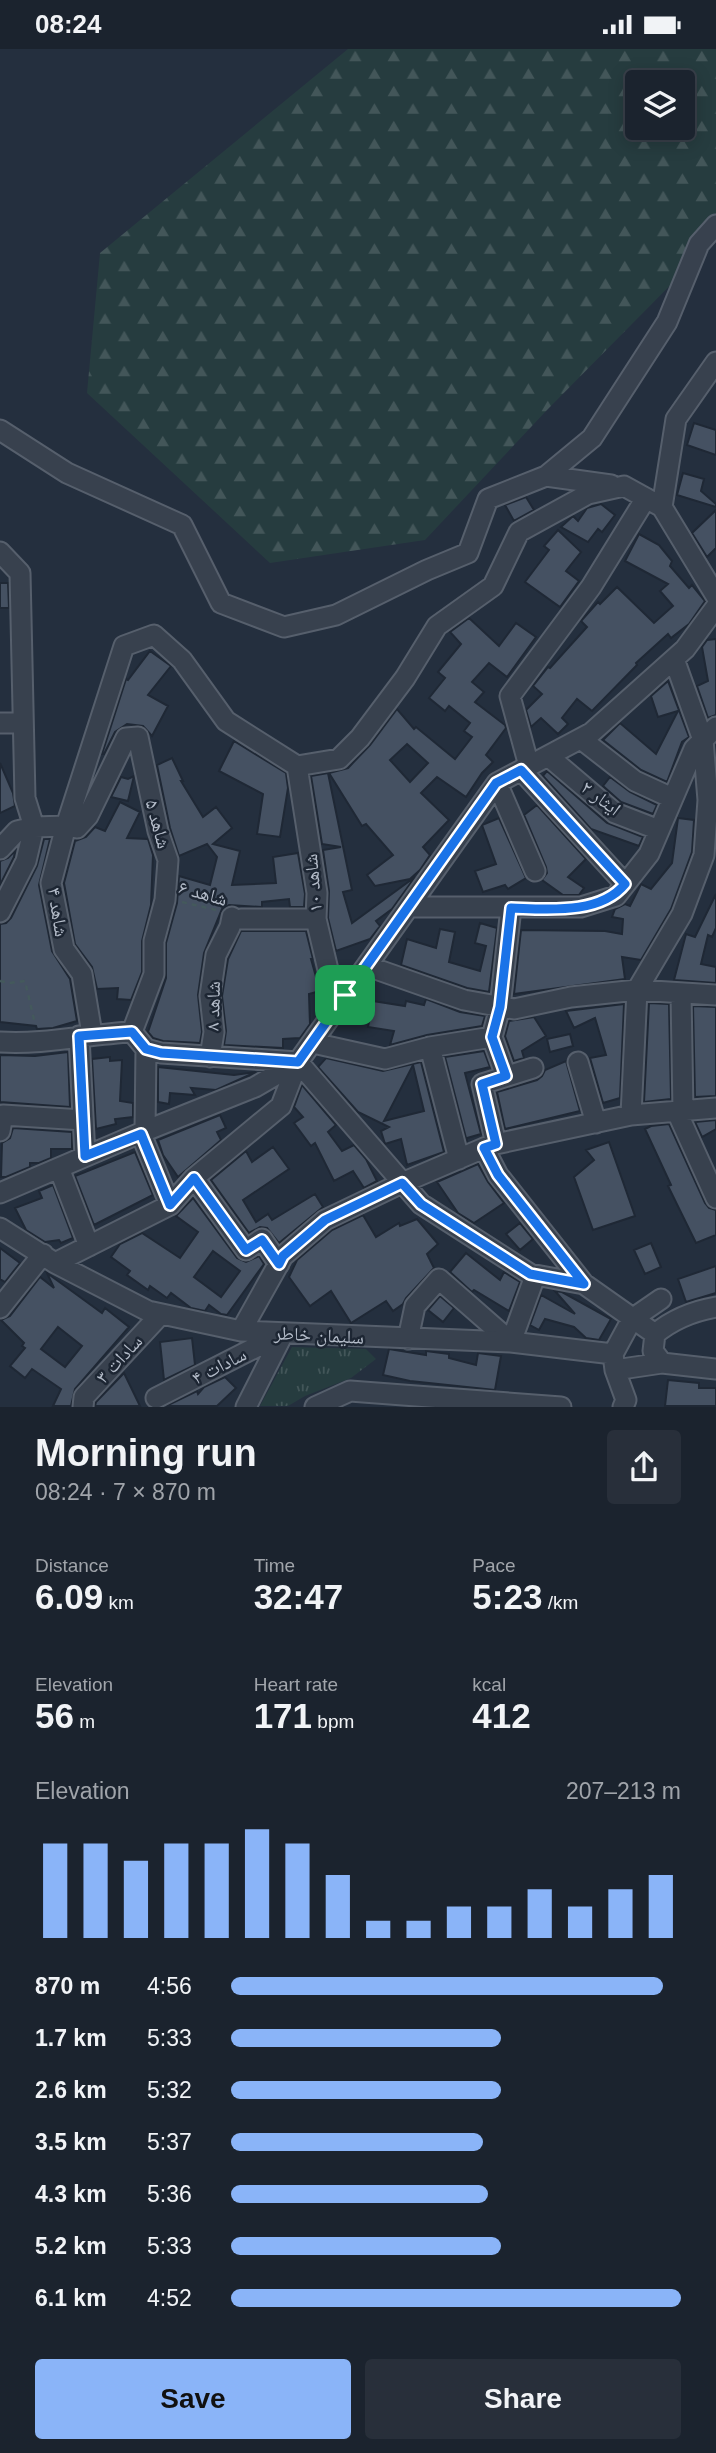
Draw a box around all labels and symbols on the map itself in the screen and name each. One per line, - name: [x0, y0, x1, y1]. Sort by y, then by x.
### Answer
- street label: ایثار ۲: [577, 776, 625, 820]
- street label: شاهد ۵: [141, 797, 175, 851]
- street label: شاهد ۱۰: [300, 853, 326, 913]
- street label: شاهد ۶: [176, 876, 230, 910]
- street label: شاهد ۴: [44, 886, 72, 938]
- pin: [315, 965, 375, 1025]
- street label: شاهد ۸: [202, 981, 224, 1031]
- street label: سلیمان خاطر: [272, 1322, 365, 1349]
- street label: سادات ۳: [91, 1331, 147, 1387]
- street label: سادات ۴: [188, 1343, 250, 1389]

